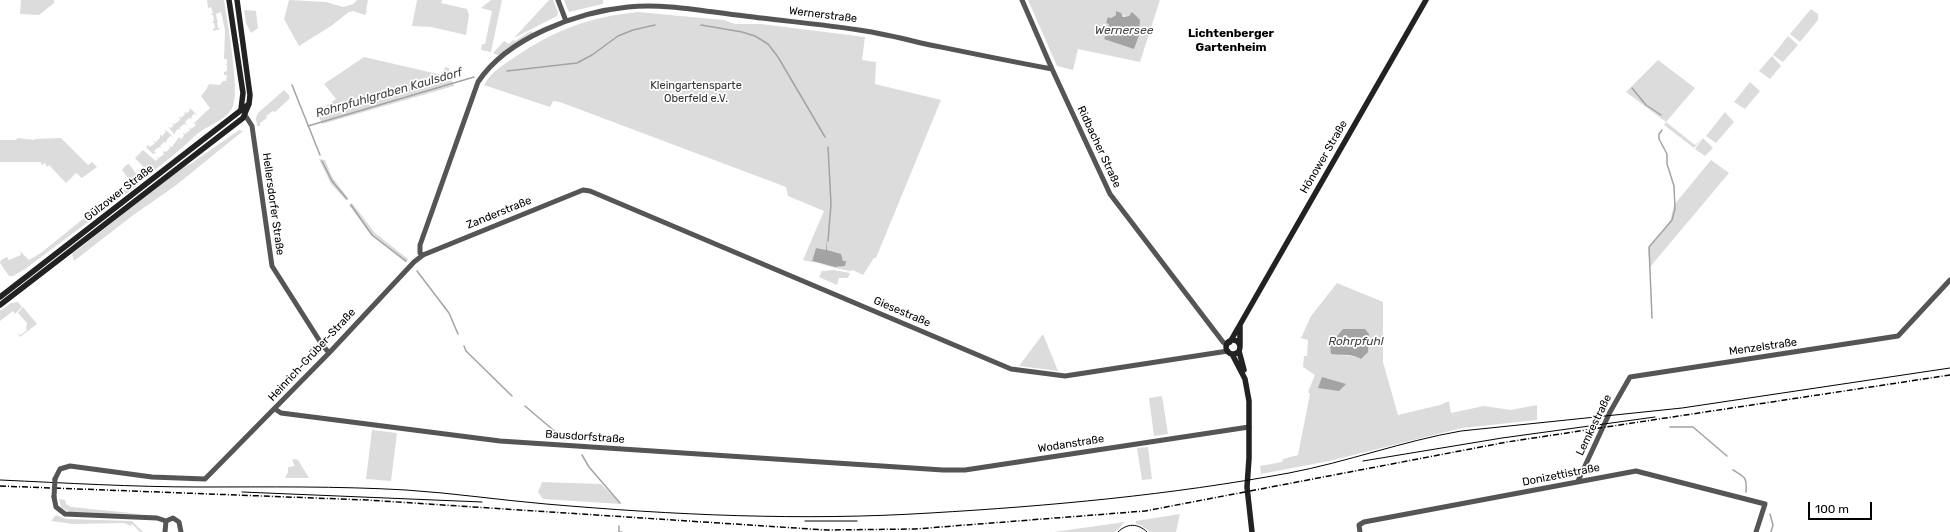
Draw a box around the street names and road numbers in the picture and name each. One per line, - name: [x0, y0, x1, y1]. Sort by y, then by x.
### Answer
- street label: Wernerstraße: [788, 4, 858, 26]
- street label: Ridbacher Straße: [1074, 104, 1124, 190]
- street label: Hönower Straße: [1298, 118, 1350, 196]
- street label: Hellersdorfer Straße: [259, 152, 287, 256]
- street label: Gülzower Straße: [82, 162, 156, 224]
- street label: Zanderstraße: [465, 194, 533, 232]
- street label: Giesestraße: [871, 294, 933, 330]
- street label: Heinrich-Grüber-Straße: [266, 306, 358, 404]
- street label: Menzelstraße: [1728, 336, 1798, 358]
- street label: Lemkestraße: [1574, 392, 1614, 458]
- street label: Bausdorfstraße: [545, 428, 625, 446]
- street label: Wodanstraße: [1037, 432, 1105, 456]
- street label: Donizettistraße: [1521, 461, 1601, 489]

